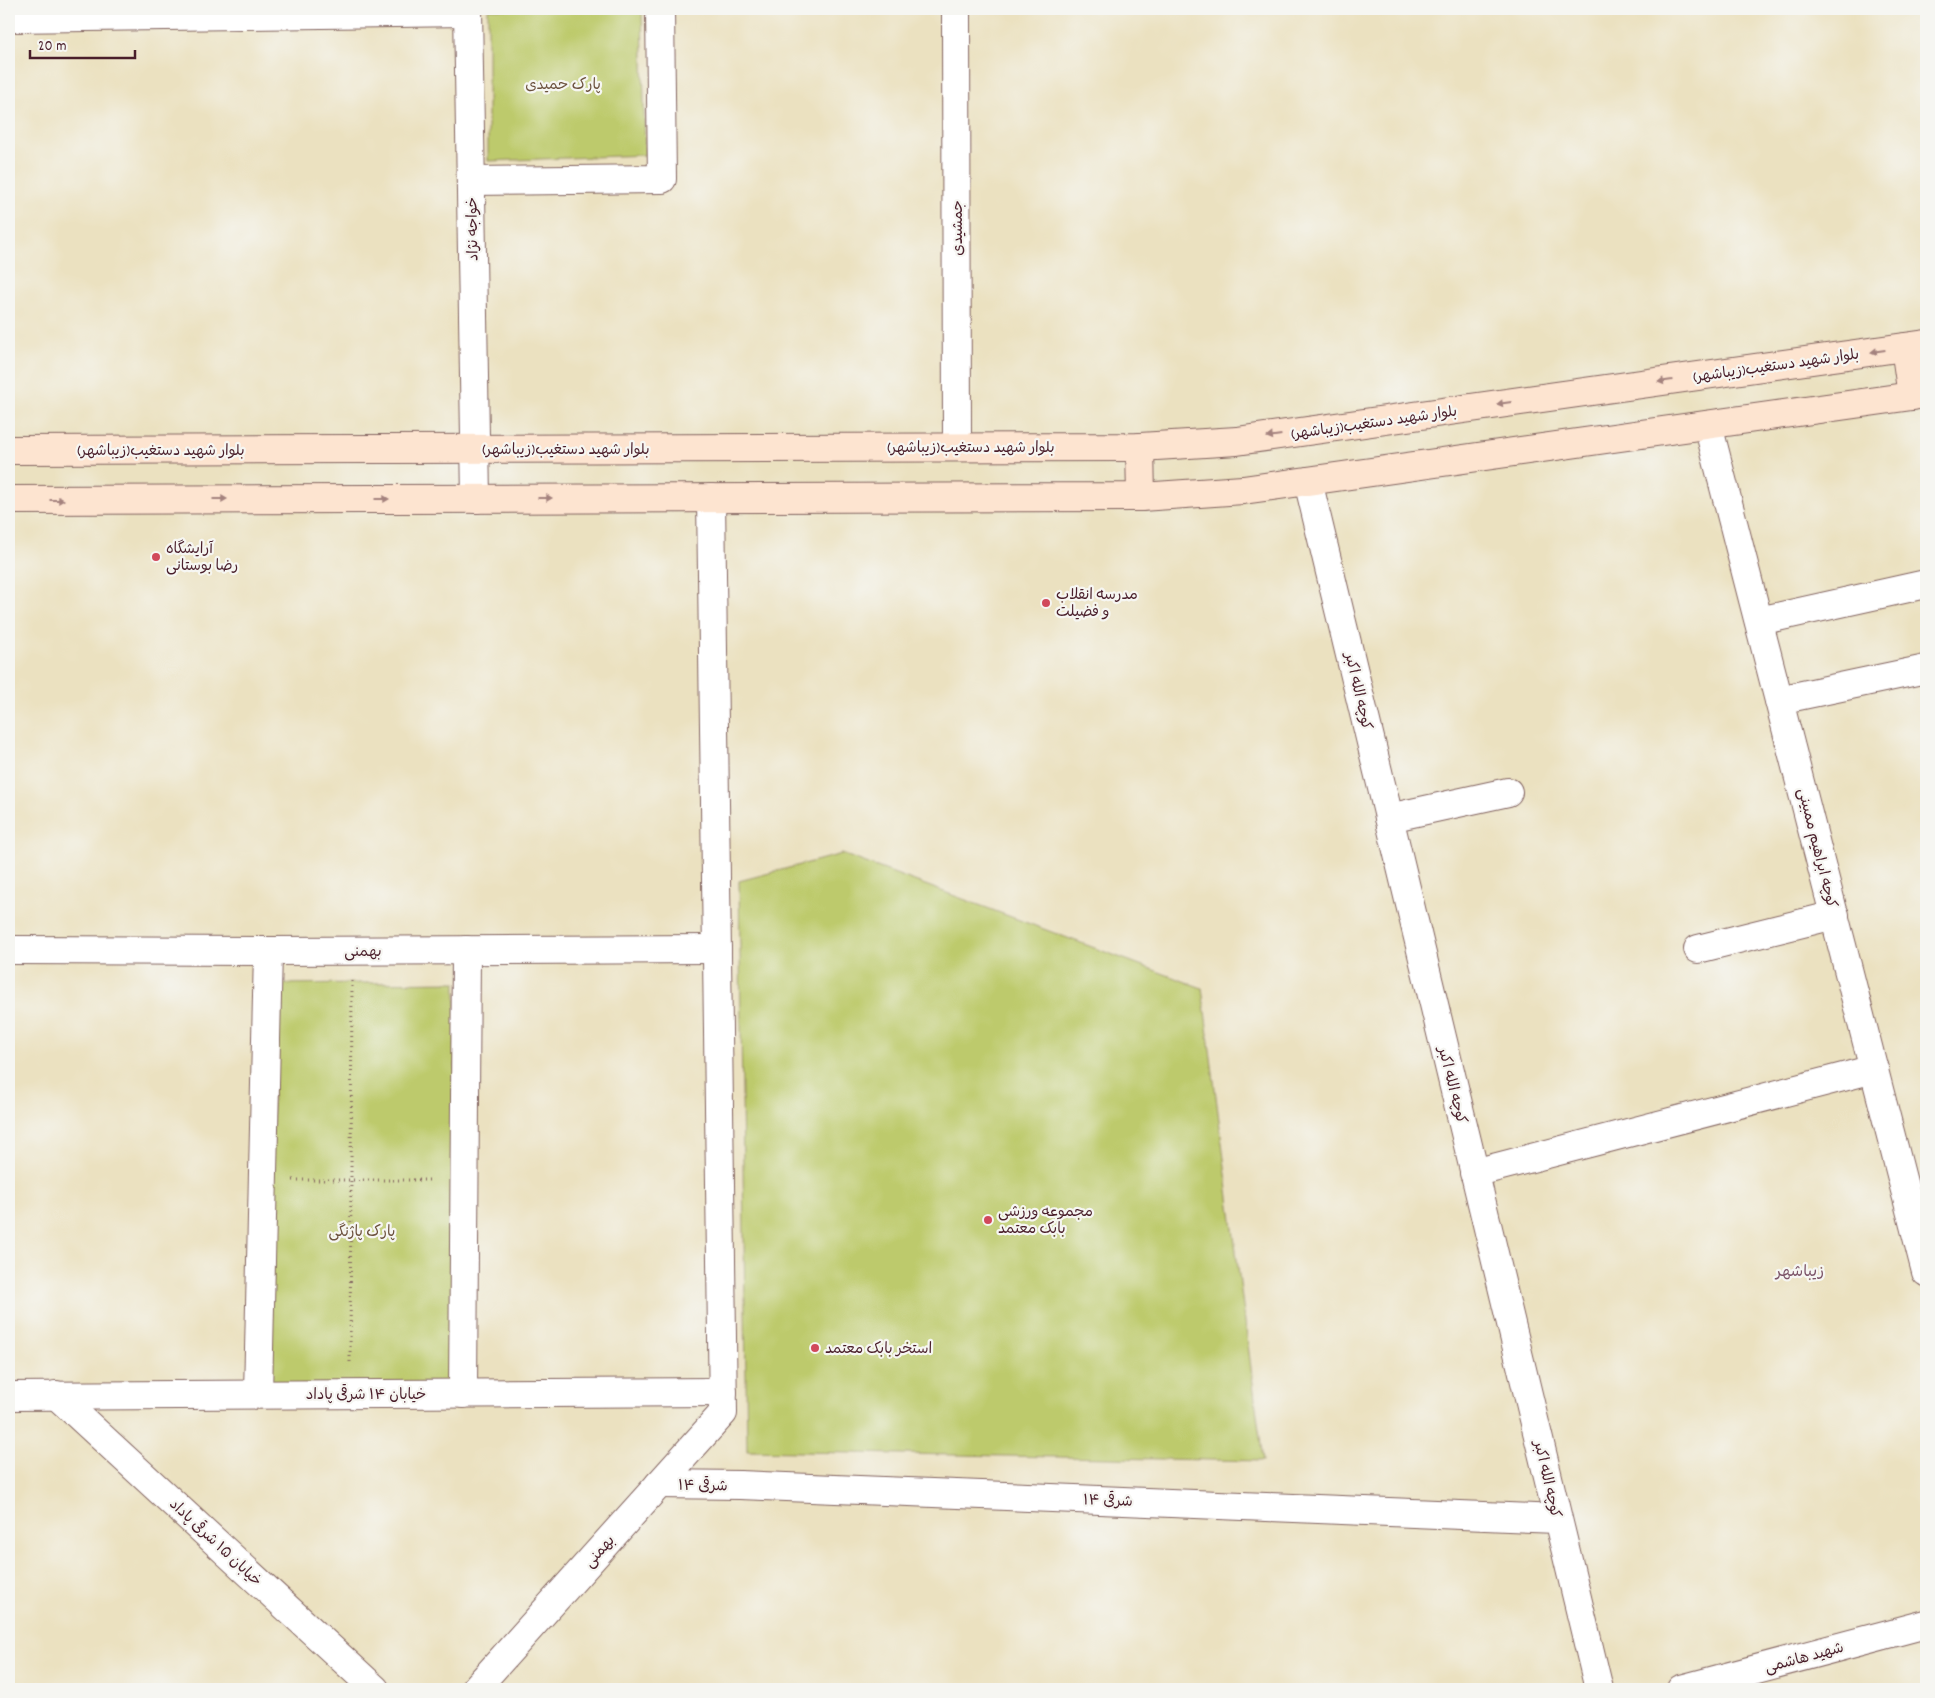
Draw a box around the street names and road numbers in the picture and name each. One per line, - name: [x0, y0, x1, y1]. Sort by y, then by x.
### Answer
- street label: خواجه نژاد: [462, 197, 486, 261]
- street label: جمشیدی: [948, 200, 970, 256]
- street label: بلوار شهید دستغیب(زیباشهر): [1692, 344, 1861, 390]
- street label: بلوار شهید دستغیب(زیباشهر): [1290, 401, 1459, 447]
- street label: بلوار شهید دستغیب(زیباشهر): [887, 438, 1055, 460]
- street label: بلوار شهید دستغیب(زیباشهر): [482, 440, 650, 462]
- street label: بلوار شهید دستغیب(زیباشهر): [77, 441, 245, 463]
- street label: کوچه الله اکبر: [1337, 649, 1377, 732]
- street label: کوچه ابراهیم ممبینی: [1791, 786, 1842, 911]
- street label: بهمنی: [344, 942, 382, 964]
- street label: کوچه الله اکبر: [1430, 1043, 1471, 1126]
- street label: خیابان ۱۴ شرقی پاداد: [306, 1383, 426, 1407]
- street label: کوچه الله اکبر: [1526, 1437, 1566, 1520]
- street label: ۱۴ شرقی: [678, 1474, 728, 1498]
- street label: ۱۴ شرقی: [1083, 1488, 1133, 1514]
- street label: خیابان ۱۵ شرقی پاداد: [163, 1493, 267, 1592]
- street label: بهمنی: [580, 1531, 621, 1574]
- street label: شهید هاشمی: [1763, 1638, 1846, 1680]

